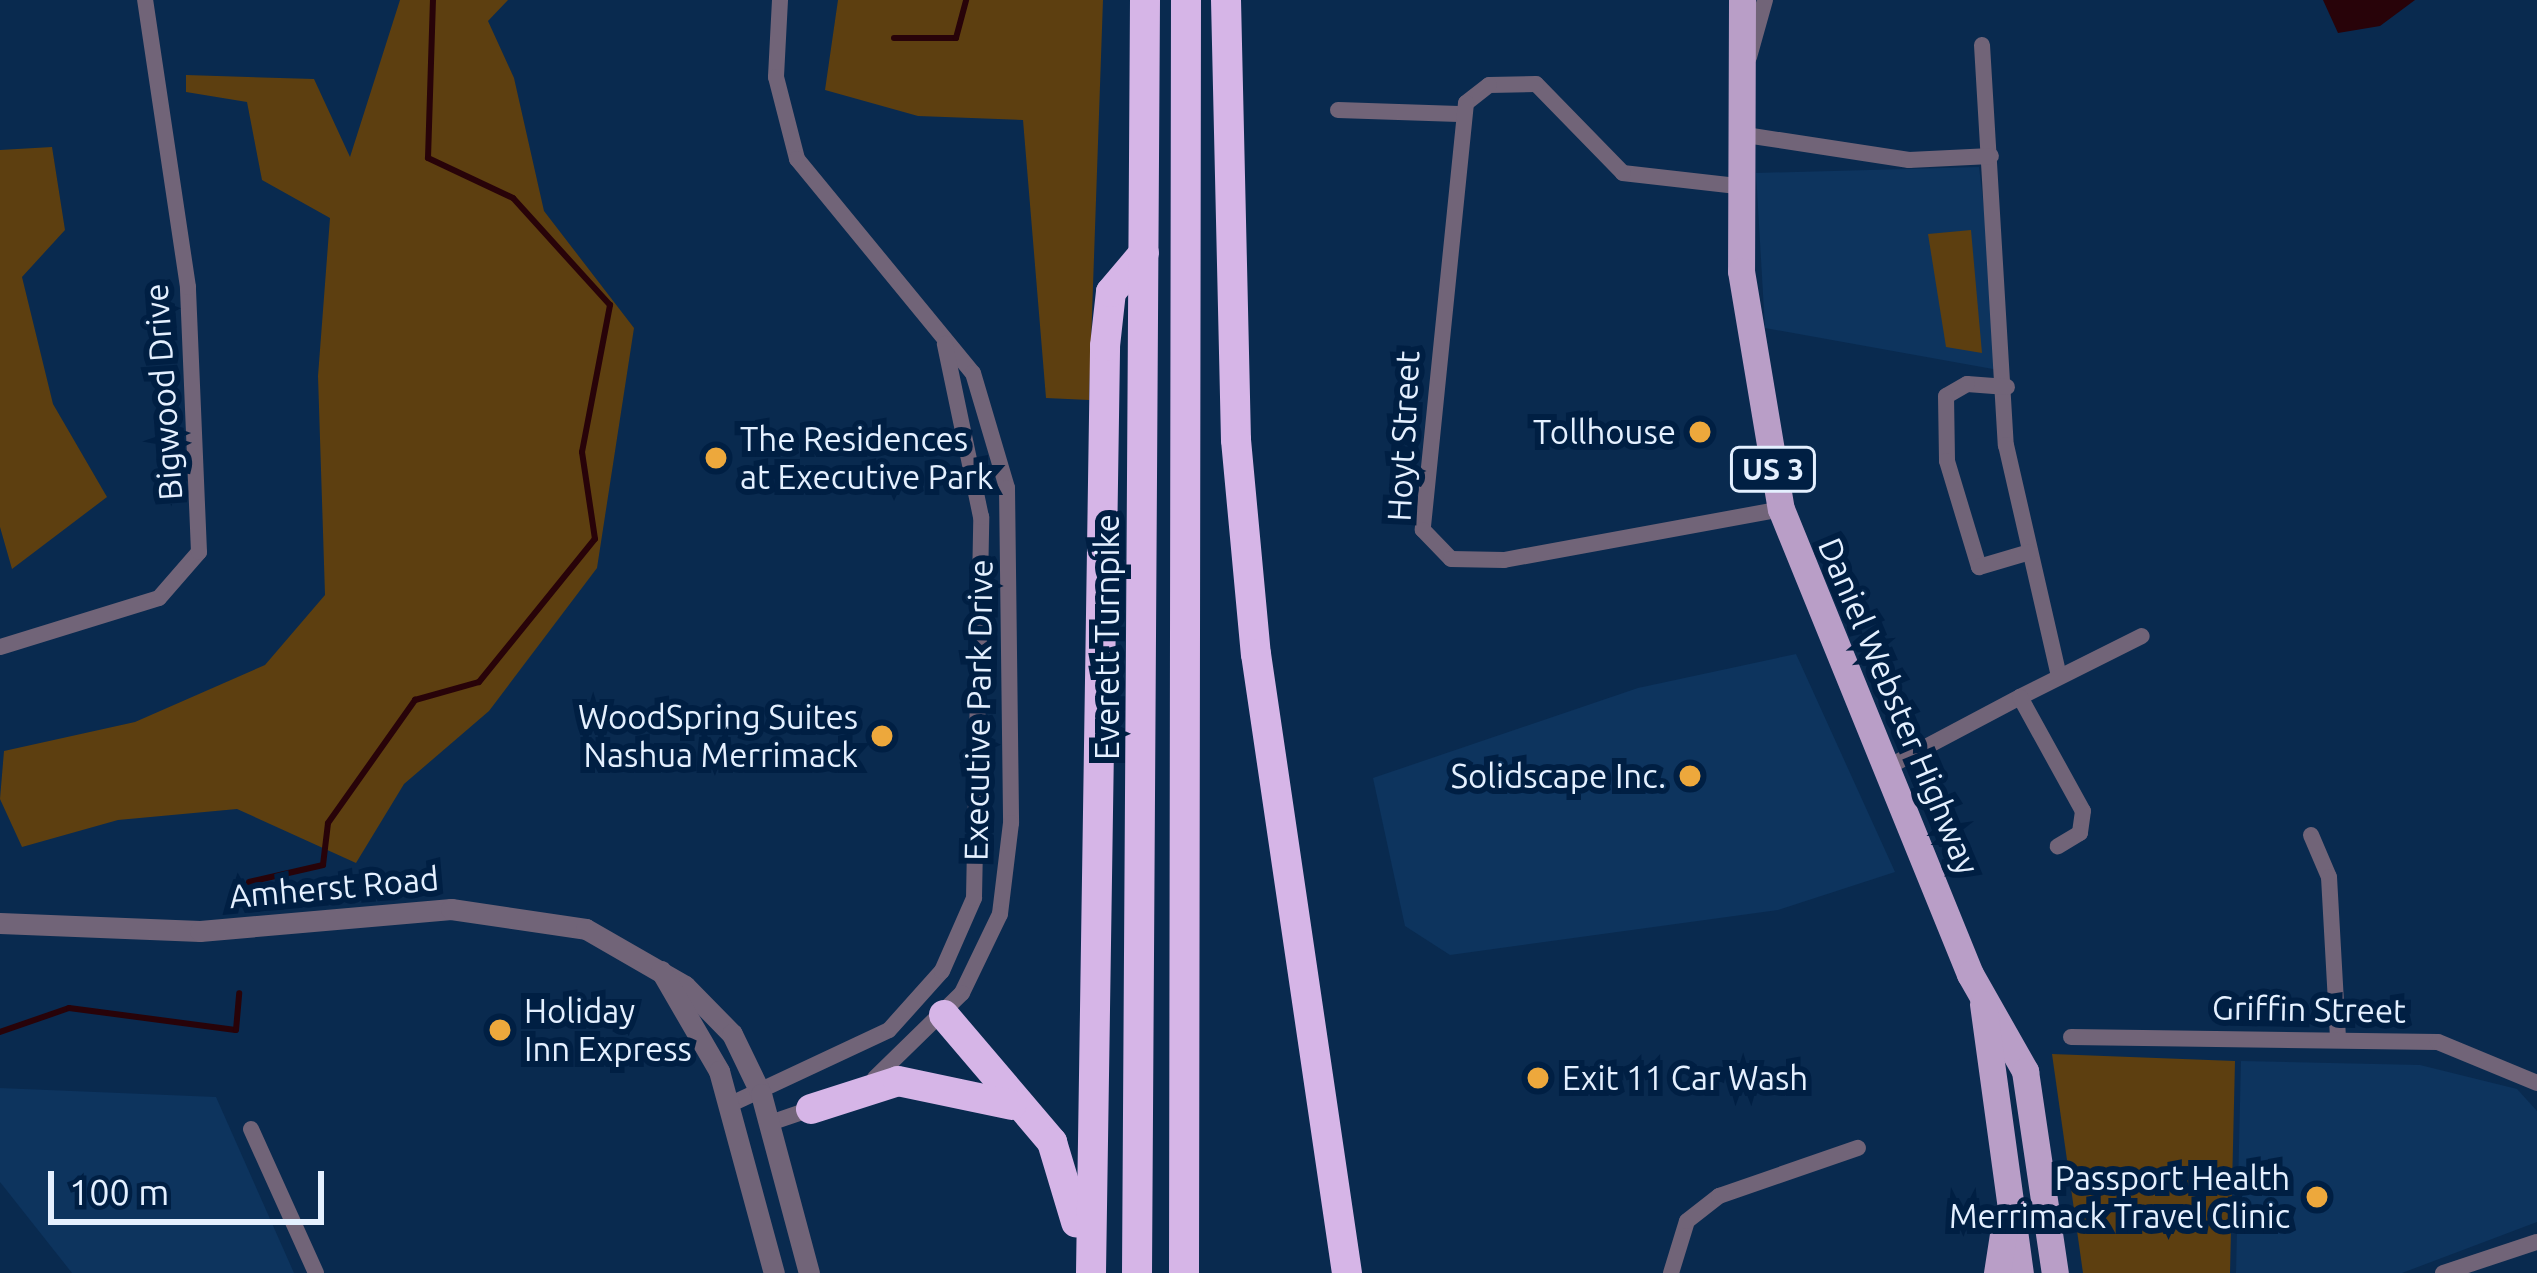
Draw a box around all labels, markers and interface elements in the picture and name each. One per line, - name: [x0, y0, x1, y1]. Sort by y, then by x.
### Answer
- street label: Bigwood Drive: [136, 282, 190, 502]
- street label: Hoyt Street: [1379, 350, 1427, 522]
- place label: Tollhouse: [1533, 412, 1676, 452]
- place label: The Residences at Executive Park: [740, 419, 993, 497]
- marker: Tollhouse: [1687, 419, 1713, 445]
- marker: The Residences at Executive Park: [703, 445, 729, 471]
- road number: US 3: [1728, 445, 1818, 493]
- street label: Everett Turnpike: [1087, 514, 1127, 760]
- street label: Daniel Webster Highway: [1810, 532, 1988, 880]
- street label: Executive Park Drive: [956, 559, 1000, 861]
- place label: WoodSpring Suites Nashua Merrimack: [578, 697, 858, 775]
- marker: WoodSpring Suites Nashua Merrimack: [869, 723, 895, 749]
- place label: Solidscape Inc.: [1451, 756, 1666, 796]
- marker: Solidscape Inc.: [1677, 763, 1703, 789]
- street label: Amherst Road: [227, 858, 441, 916]
- street label: Griffin Street: [2212, 988, 2406, 1030]
- place label: Holiday Inn Express: [524, 991, 692, 1069]
- marker: Holiday Inn Express: [487, 1017, 513, 1043]
- place label: Exit 11 Car Wash: [1562, 1058, 1808, 1098]
- marker: Exit 11 Car Wash: [1525, 1065, 1551, 1091]
- scale bar: [54, 1147, 330, 1221]
- place label: Passport Health Merrimack Travel Clinic: [1949, 1158, 2290, 1236]
- text: 100 m: [69, 1171, 169, 1212]
- marker: Passport Health Merrimack Travel Clinic: [2301, 1181, 2333, 1213]

